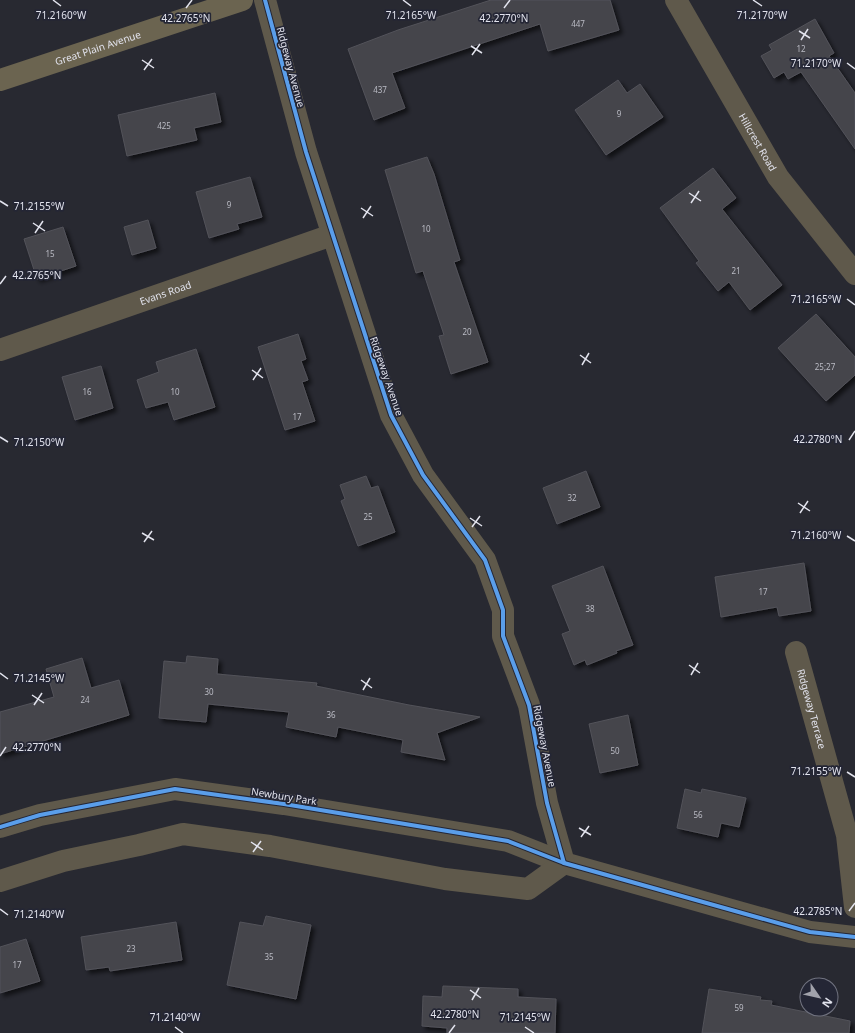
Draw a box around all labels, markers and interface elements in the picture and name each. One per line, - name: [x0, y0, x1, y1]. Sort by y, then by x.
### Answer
- text: 71.2160°W: [36, 8, 87, 22]
- text: 71.2165°W: [386, 8, 437, 22]
- text: 71.2170°W: [737, 8, 788, 22]
- text: 42.2765°N: [162, 11, 210, 25]
- text: 42.2770°N: [480, 11, 528, 25]
- house number: 447: [571, 18, 585, 29]
- street label: Ridgeway Avenue: [274, 25, 309, 109]
- street label: Great Plain Avenue: [53, 27, 143, 68]
- house number: 12: [796, 43, 806, 54]
- text: 71.2170°W: [791, 56, 842, 70]
- house number: 437: [373, 84, 387, 95]
- house number: 9: [617, 108, 622, 119]
- street label: Hillcrest Road: [736, 111, 780, 174]
- house number: 425: [157, 120, 171, 131]
- text: 71.2155°W: [14, 199, 65, 213]
- house number: 9: [227, 199, 232, 210]
- house number: 10: [421, 223, 431, 234]
- house number: 15: [45, 248, 55, 259]
- house number: 21: [731, 265, 741, 276]
- text: 42.2765°N: [13, 268, 61, 282]
- street label: Evans Road: [138, 277, 193, 308]
- text: 71.2165°W: [791, 292, 842, 306]
- house number: 20: [462, 326, 472, 337]
- street label: Ridgeway Avenue: [367, 335, 407, 418]
- house number: 25;27: [815, 361, 836, 372]
- house number: 16: [82, 386, 92, 397]
- house number: 10: [170, 386, 180, 397]
- house number: 17: [292, 411, 302, 422]
- text: 42.2780°N: [794, 432, 842, 446]
- text: 71.2150°W: [14, 435, 65, 449]
- house number: 32: [567, 492, 577, 503]
- house number: 25: [363, 511, 373, 522]
- text: 71.2160°W: [791, 528, 842, 542]
- house number: 17: [758, 586, 768, 597]
- house number: 38: [585, 603, 595, 614]
- street label: Ridgeway Terrace: [794, 667, 830, 751]
- text: 71.2145°W: [14, 671, 65, 685]
- house number: 30: [204, 686, 214, 697]
- house number: 24: [80, 694, 90, 705]
- street label: Ridgeway Avenue: [530, 704, 560, 788]
- house number: 36: [326, 709, 336, 720]
- text: 42.2770°N: [13, 740, 61, 754]
- house number: 50: [610, 745, 620, 756]
- text: 71.2155°W: [791, 764, 842, 778]
- street label: Newbury Park: [250, 784, 318, 808]
- house number: 56: [693, 809, 703, 820]
- text: 42.2785°N: [794, 904, 842, 918]
- text: 71.2140°W: [14, 907, 65, 921]
- house number: 23: [126, 943, 136, 954]
- house number: 35: [264, 951, 274, 962]
- house number: 17: [12, 959, 22, 970]
- north arrow: [799, 977, 839, 1017]
- text: N: [819, 995, 836, 1011]
- house number: 59: [734, 1002, 744, 1013]
- text: 42.2780°N: [431, 1007, 479, 1021]
- text: 71.2140°W: [150, 1010, 201, 1024]
- text: 71.2145°W: [500, 1010, 551, 1024]

